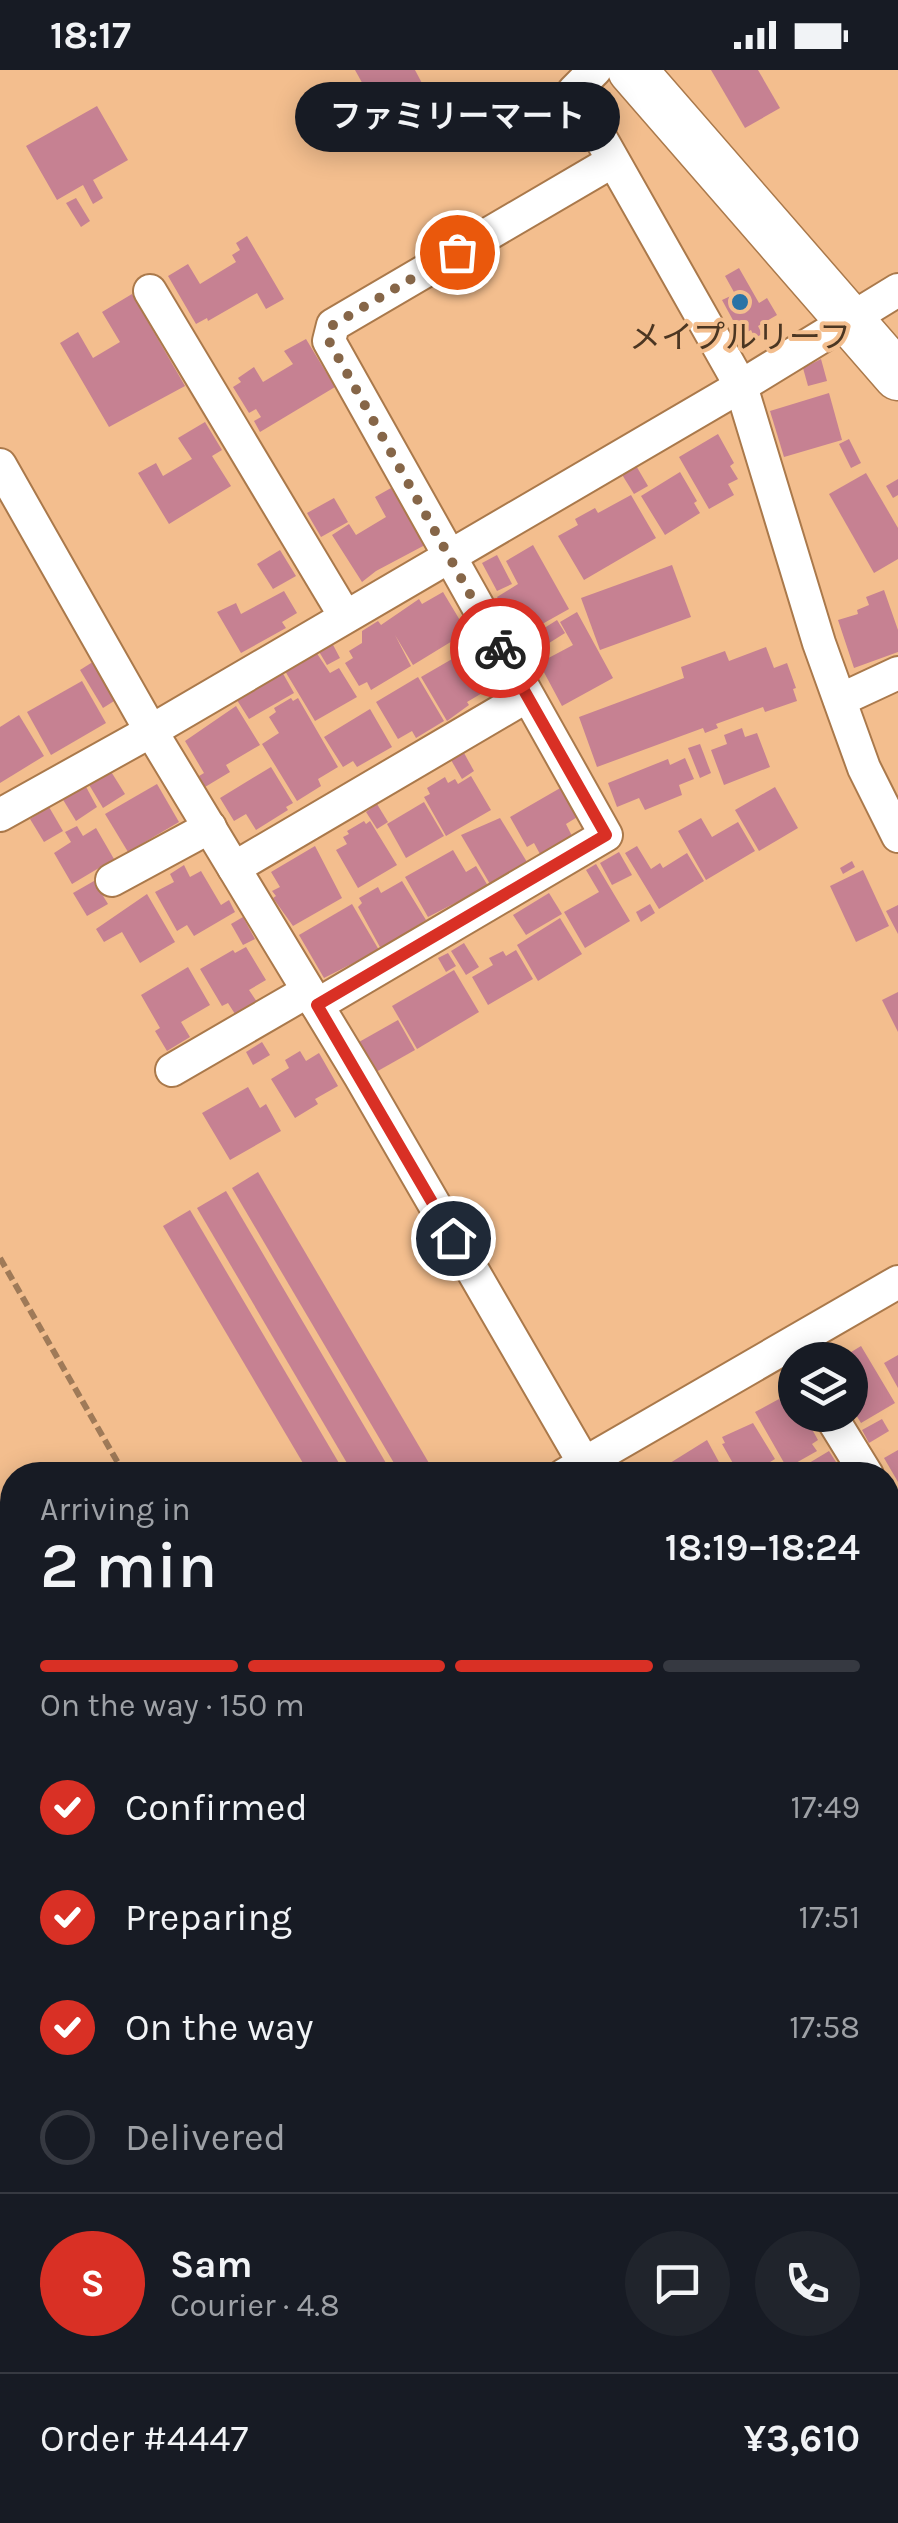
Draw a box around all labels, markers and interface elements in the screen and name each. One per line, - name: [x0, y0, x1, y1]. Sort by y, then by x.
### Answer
- text: 18:17: [50, 13, 131, 58]
- callout: ファミリーマート: [294, 82, 620, 152]
- text: ファミリーマート: [329, 98, 586, 135]
- pin: [415, 210, 500, 295]
- icon: bag: [430, 225, 485, 280]
- marker: メイプルリーフ: [729, 291, 751, 313]
- place label: メイプルリーフ: [629, 319, 851, 356]
- courier: [450, 598, 550, 698]
- icon: bike: [473, 621, 528, 676]
- pin: [411, 1196, 496, 1281]
- icon: home: [426, 1211, 481, 1266]
- map controls: [778, 1342, 868, 1432]
- button: layers: [778, 1342, 868, 1432]
- text: Arriving in: [40, 1491, 191, 1528]
- text: 18:19–18:24: [665, 1525, 860, 1570]
- text: 2 min: [40, 1527, 217, 1603]
- text: On the way · 150 m: [40, 1687, 305, 1724]
- icon: check: [40, 1780, 95, 1835]
- text: Confirmed: [125, 1785, 308, 1830]
- text: 17:49: [791, 1789, 860, 1826]
- icon: check: [40, 1890, 95, 1945]
- text: Preparing: [125, 1895, 292, 1940]
- text: 17:51: [798, 1899, 860, 1936]
- icon: check: [40, 2000, 95, 2055]
- text: On the way: [125, 2005, 313, 2050]
- text: 17:58: [789, 2009, 860, 2046]
- text: Delivered: [125, 2115, 286, 2160]
- button: chat: [625, 2231, 730, 2336]
- button: phone: [755, 2231, 860, 2336]
- text: Sam: [170, 2242, 253, 2287]
- text: S: [80, 2261, 105, 2306]
- text: Courier · 4.8: [170, 2287, 340, 2324]
- text: Order #4447: [40, 2416, 248, 2461]
- text: ¥3,610: [744, 2416, 860, 2461]

